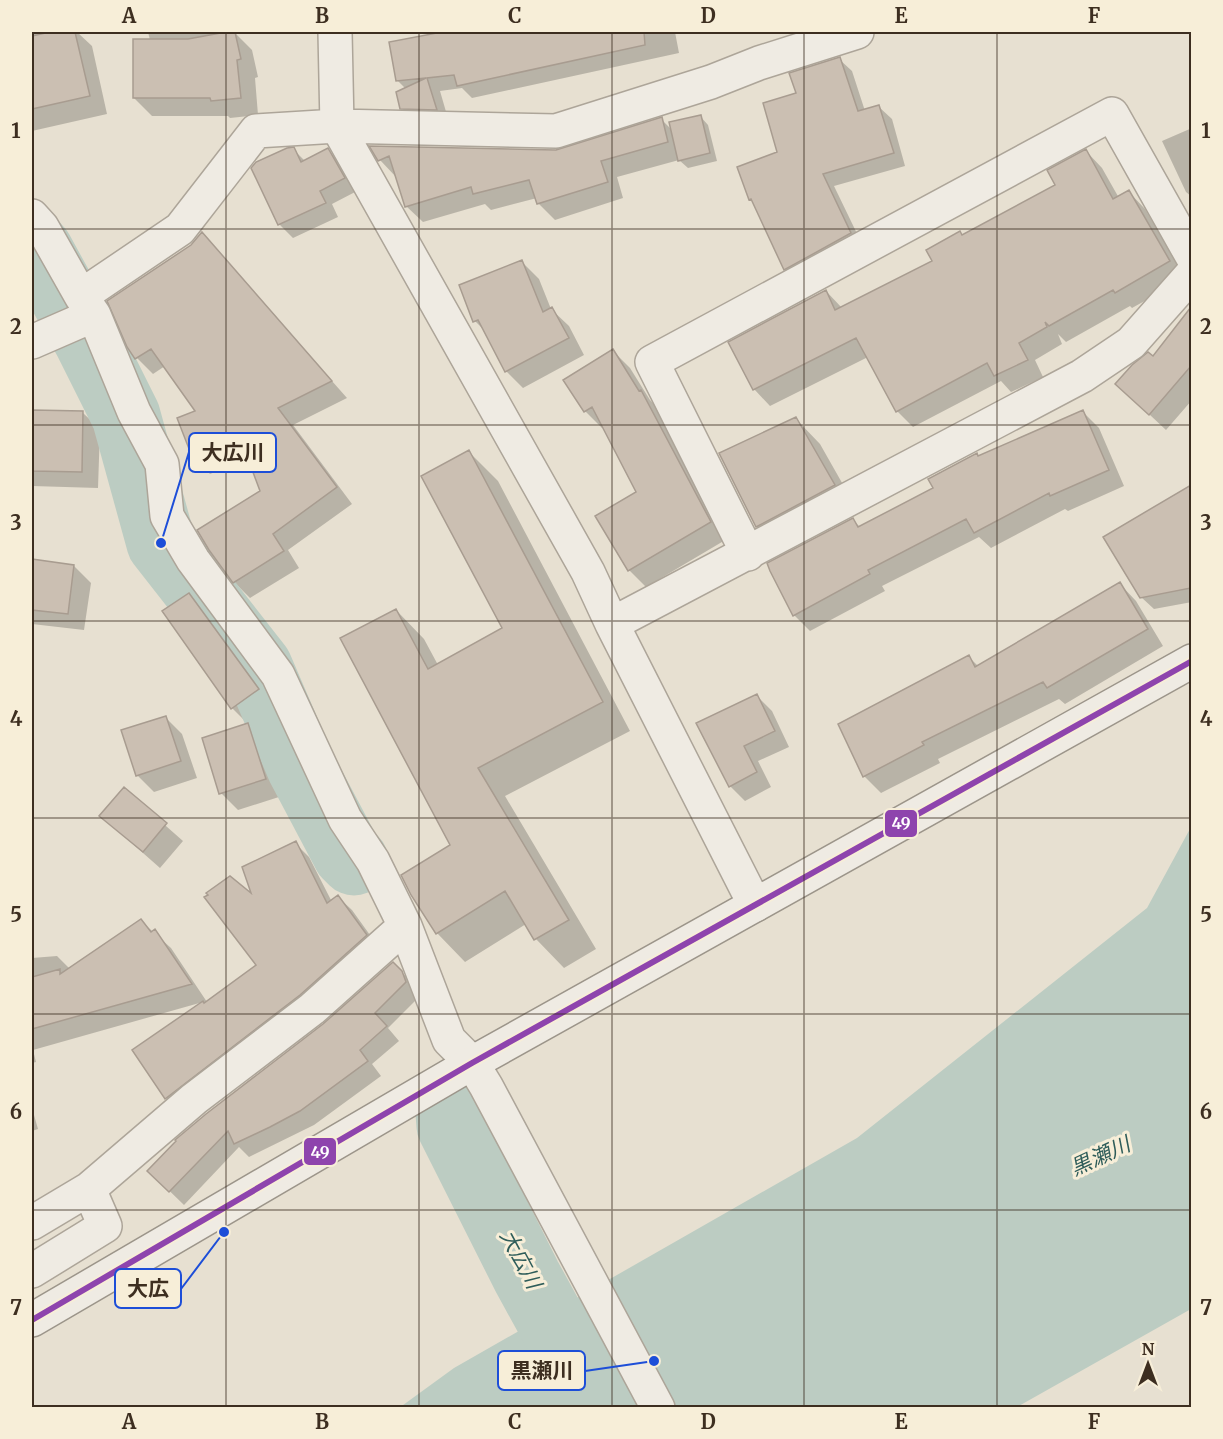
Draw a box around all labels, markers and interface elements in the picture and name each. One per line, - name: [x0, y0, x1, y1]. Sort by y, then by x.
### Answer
- text: A: [121, 3, 137, 28]
- text: B: [315, 3, 329, 28]
- text: C: [508, 3, 522, 28]
- text: D: [700, 3, 716, 28]
- text: E: [894, 3, 908, 28]
- text: F: [1088, 3, 1101, 28]
- text: 1: [11, 118, 21, 143]
- text: 1: [1201, 118, 1211, 143]
- text: 2: [10, 314, 22, 339]
- text: 2: [1200, 314, 1212, 339]
- callout: 大広川: [189, 433, 276, 472]
- text: 大広川: [202, 439, 265, 466]
- text: 3: [10, 510, 22, 535]
- text: 3: [1200, 510, 1212, 535]
- text: 4: [10, 706, 23, 731]
- text: 4: [1200, 706, 1213, 731]
- line badge: 49: [884, 809, 918, 838]
- text: 49: [891, 813, 911, 833]
- text: 5: [10, 902, 22, 927]
- text: 5: [1200, 902, 1212, 927]
- text: 6: [10, 1099, 22, 1124]
- text: 6: [1200, 1099, 1212, 1124]
- water label: 黒瀬川: [1066, 1130, 1136, 1182]
- line badge: 49: [303, 1137, 337, 1166]
- text: 49: [310, 1142, 330, 1162]
- water label: 大広川: [494, 1225, 549, 1295]
- callout: 大広: [115, 1269, 181, 1308]
- text: 大広: [127, 1275, 169, 1302]
- text: 7: [10, 1295, 22, 1320]
- text: 7: [1200, 1295, 1212, 1320]
- north arrow: [1118, 1334, 1178, 1394]
- text: N: [1142, 1339, 1155, 1359]
- callout: 黒瀬川: [498, 1351, 585, 1390]
- text: 黒瀬川: [511, 1357, 574, 1384]
- text: A: [121, 1409, 137, 1434]
- text: B: [315, 1409, 329, 1434]
- text: C: [508, 1409, 522, 1434]
- text: D: [700, 1409, 716, 1434]
- text: E: [894, 1409, 908, 1434]
- text: F: [1088, 1409, 1101, 1434]

